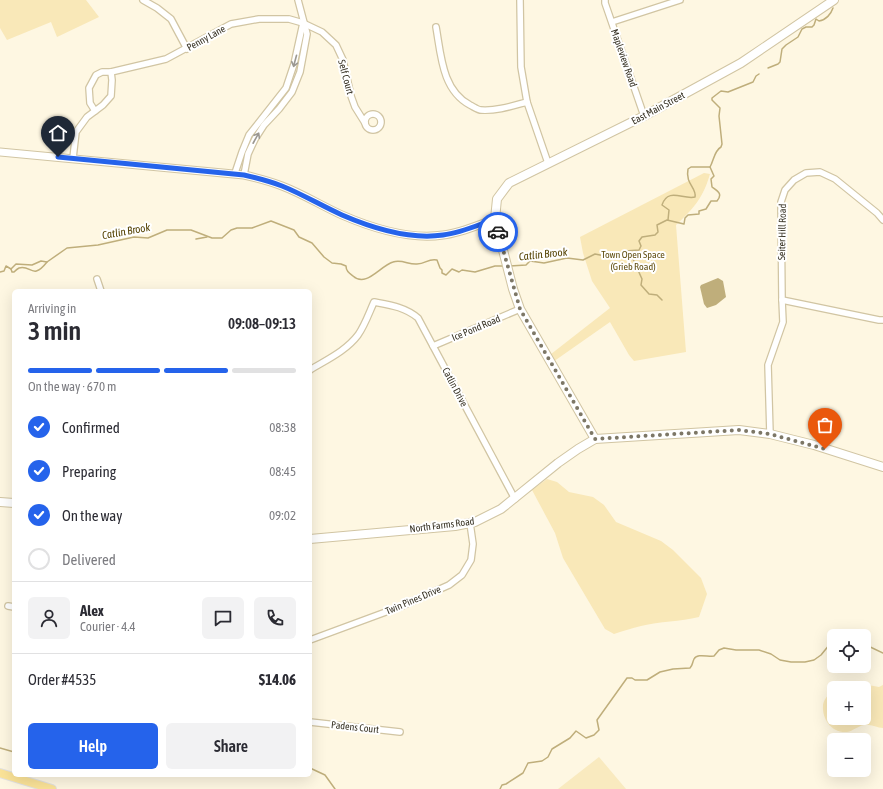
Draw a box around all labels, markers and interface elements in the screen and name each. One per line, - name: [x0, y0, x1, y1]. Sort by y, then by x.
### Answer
- street label: Penny Lane: [185, 23, 228, 53]
- street label: Mapleview Road: [609, 28, 639, 89]
- one-way arrow: [291, 54, 298, 67]
- street label: Self Court: [336, 59, 356, 96]
- street label: East Main Street: [630, 89, 687, 127]
- pin: [41, 116, 75, 157]
- icon: home: [47, 122, 69, 144]
- one-way arrow: [253, 132, 261, 144]
- street label: Seiter Hill Road: [776, 203, 788, 260]
- courier: [478, 212, 518, 252]
- water label: Catlin Brook: [101, 221, 151, 241]
- icon: car: [487, 221, 509, 243]
- water label: Catlin Brook: [518, 245, 568, 263]
- park label: Town Open Space (Grieb Road): [601, 249, 665, 272]
- text: Arriving in: [28, 301, 76, 316]
- street label: Ice Pond Road: [450, 313, 502, 343]
- text: 09:08–09:13: [228, 315, 296, 332]
- text: 3 min: [28, 316, 81, 346]
- street label: Catlin Drive: [440, 366, 470, 409]
- text: On the way · 670 m: [28, 379, 116, 394]
- pin: [808, 408, 842, 449]
- icon: bag: [814, 414, 836, 436]
- icon: check: [28, 416, 50, 438]
- text: Confirmed: [62, 419, 120, 436]
- text: 08:38: [269, 420, 296, 435]
- icon: check: [28, 460, 50, 482]
- text: Preparing: [62, 463, 116, 480]
- text: 08:45: [269, 464, 296, 479]
- icon: check: [28, 504, 50, 526]
- text: On the way: [62, 507, 123, 524]
- text: 09:02: [269, 508, 296, 523]
- street label: North Farms Road: [409, 516, 475, 534]
- text: Delivered: [62, 551, 116, 568]
- street label: Twin Pines Drive: [384, 583, 443, 617]
- button: person: [28, 597, 70, 639]
- button: chat: [202, 597, 244, 639]
- button: phone: [254, 597, 296, 639]
- text: Alex: [80, 602, 104, 619]
- text: Courier · 4.4: [80, 619, 136, 634]
- map controls: [827, 629, 871, 777]
- button: locate: [827, 629, 871, 673]
- text: Order #4535: [28, 671, 96, 688]
- text: $14.06: [259, 671, 296, 688]
- button: +: [827, 681, 871, 725]
- street label: Padens Court: [330, 719, 380, 735]
- button: Help: [28, 723, 158, 769]
- button: Share: [166, 723, 296, 769]
- button: −: [827, 733, 871, 777]

